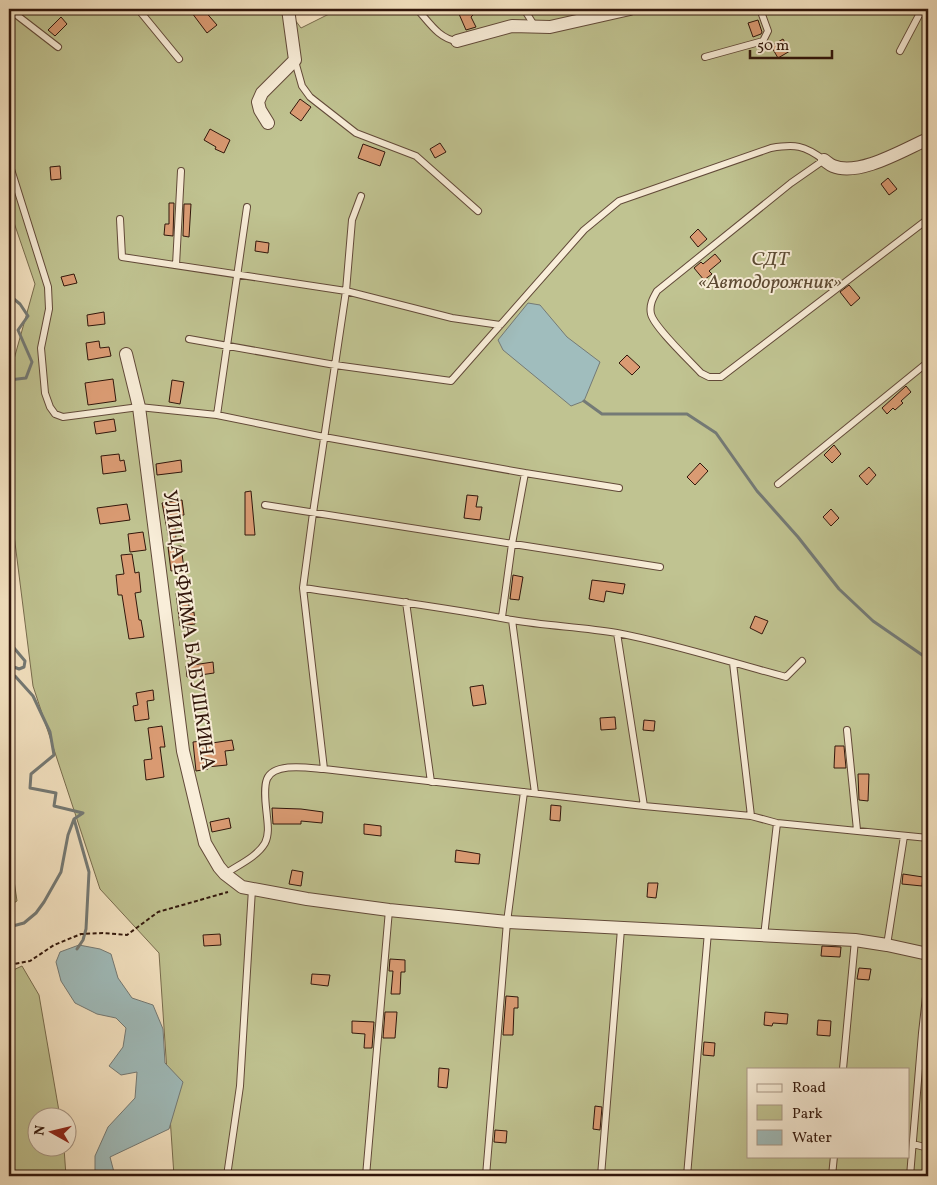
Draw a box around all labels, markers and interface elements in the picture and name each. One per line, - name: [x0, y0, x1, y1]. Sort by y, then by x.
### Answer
- scale bar: [750, 28, 832, 60]
- text: 50 m: [757, 36, 789, 57]
- park label: СДТ «Автодорожник»: [698, 246, 842, 297]
- street label: УЛИЦА ЕФИМА БАБУШКИНА: [155, 488, 221, 772]
- legend: [747, 1068, 910, 1158]
- text: Road: [792, 1078, 826, 1099]
- text: Park: [792, 1104, 823, 1125]
- north arrow: [28, 1108, 78, 1158]
- text: N: [30, 1124, 51, 1137]
- text: Water: [792, 1128, 832, 1149]

